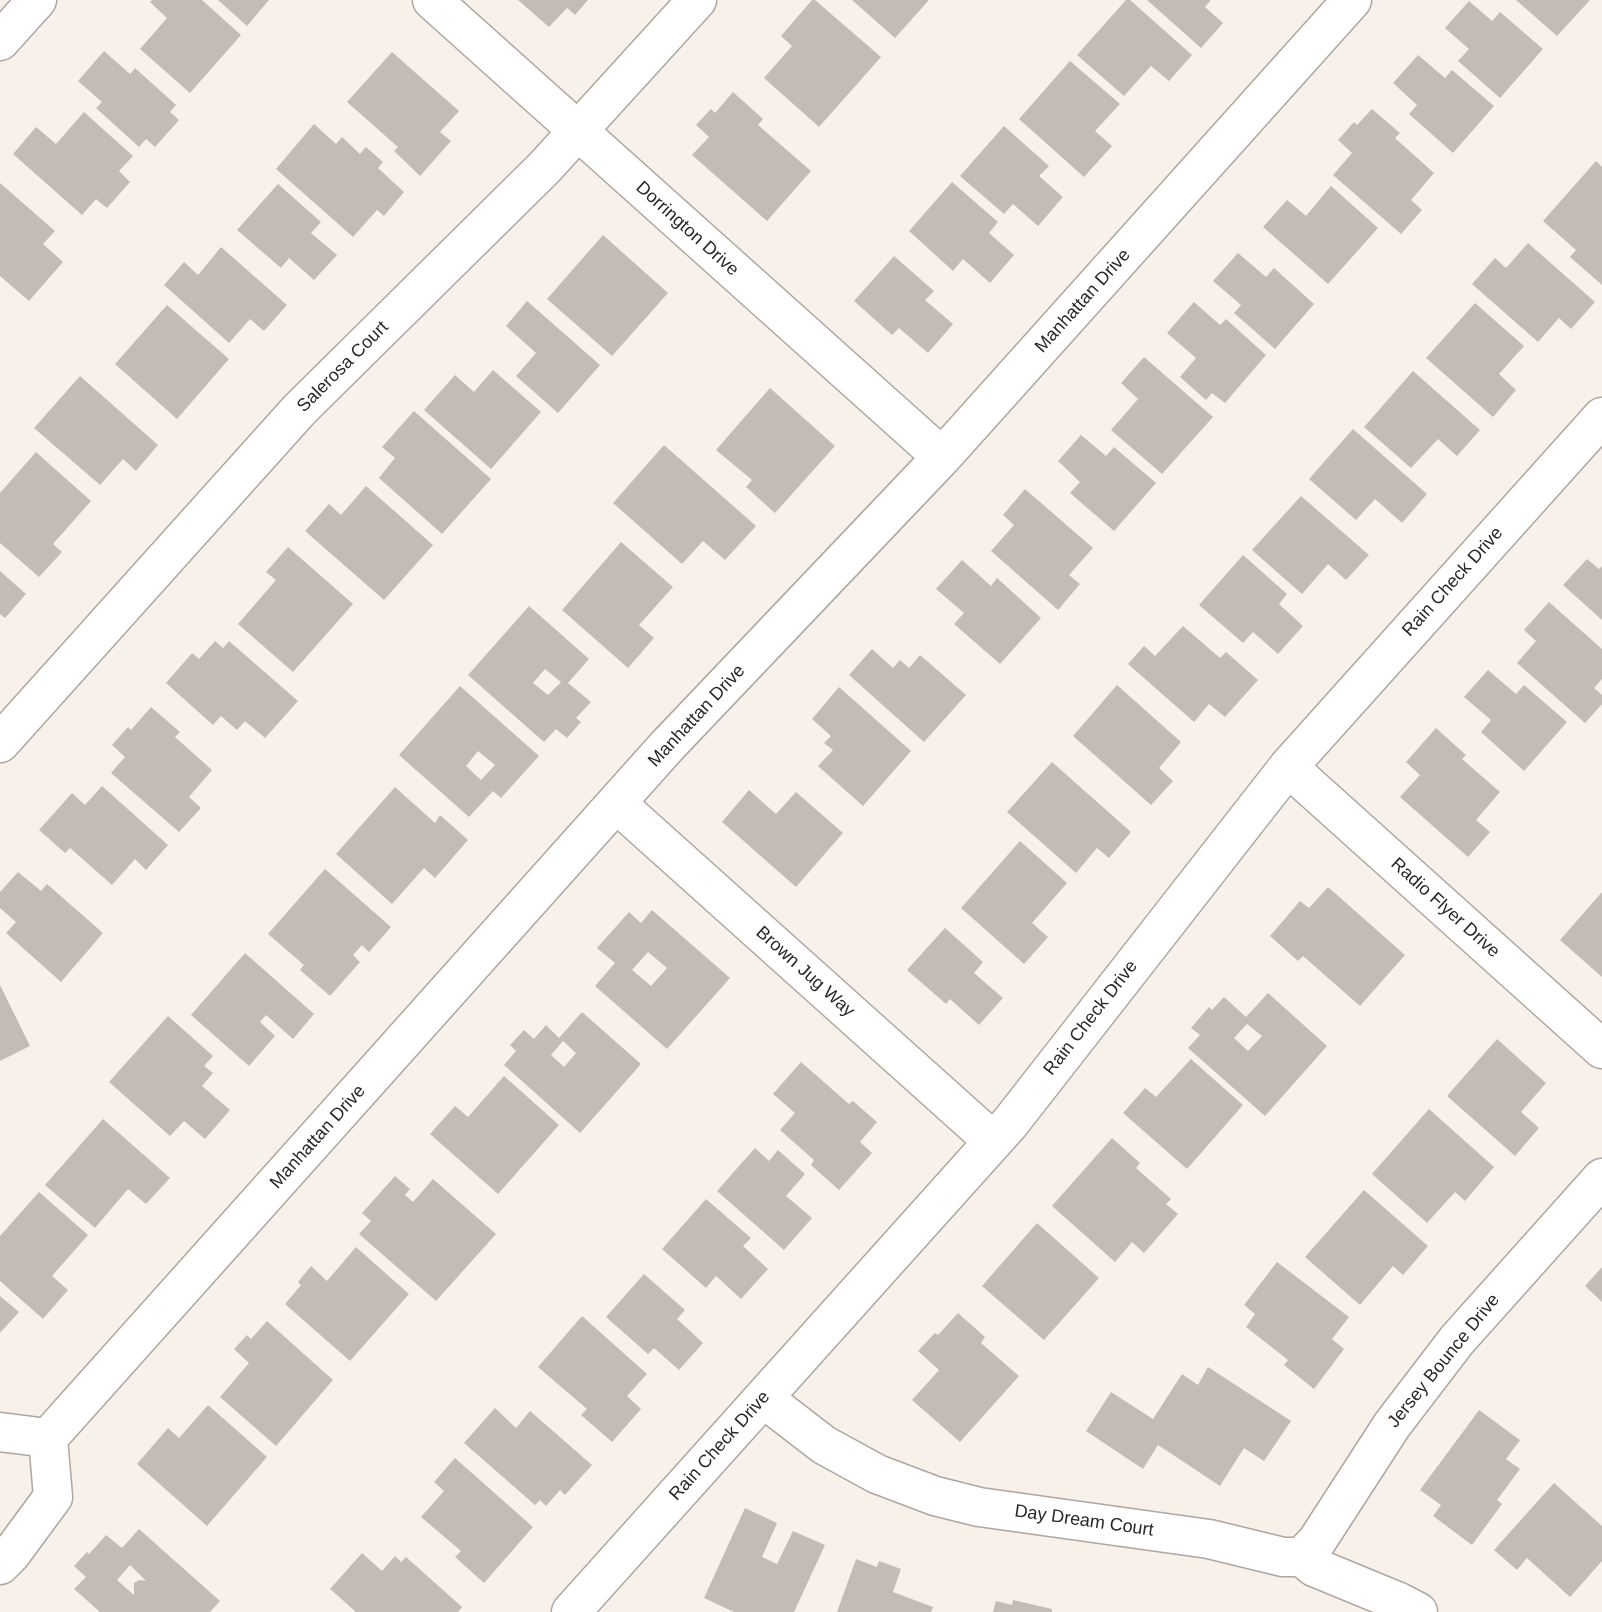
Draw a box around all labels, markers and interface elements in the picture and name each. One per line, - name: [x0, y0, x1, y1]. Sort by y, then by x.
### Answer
- street label: Dorrington Drive: [631, 177, 743, 281]
- street label: Manhattan Drive: [1031, 245, 1135, 357]
- street label: Salerosa Court: [293, 317, 393, 417]
- street label: Rain Check Drive: [1398, 523, 1508, 641]
- street label: Manhattan Drive: [644, 660, 750, 772]
- street label: Radio Flyer Drive: [1386, 853, 1504, 963]
- street label: Brown Jug Way: [751, 922, 859, 1022]
- street label: Rain Check Drive: [1039, 956, 1143, 1080]
- street label: Manhattan Drive: [266, 1081, 370, 1193]
- street label: Jersey Bounce Drive: [1383, 1290, 1505, 1432]
- street label: Rain Check Drive: [665, 1387, 775, 1505]
- street label: Day Dream Court: [1013, 1501, 1155, 1541]

